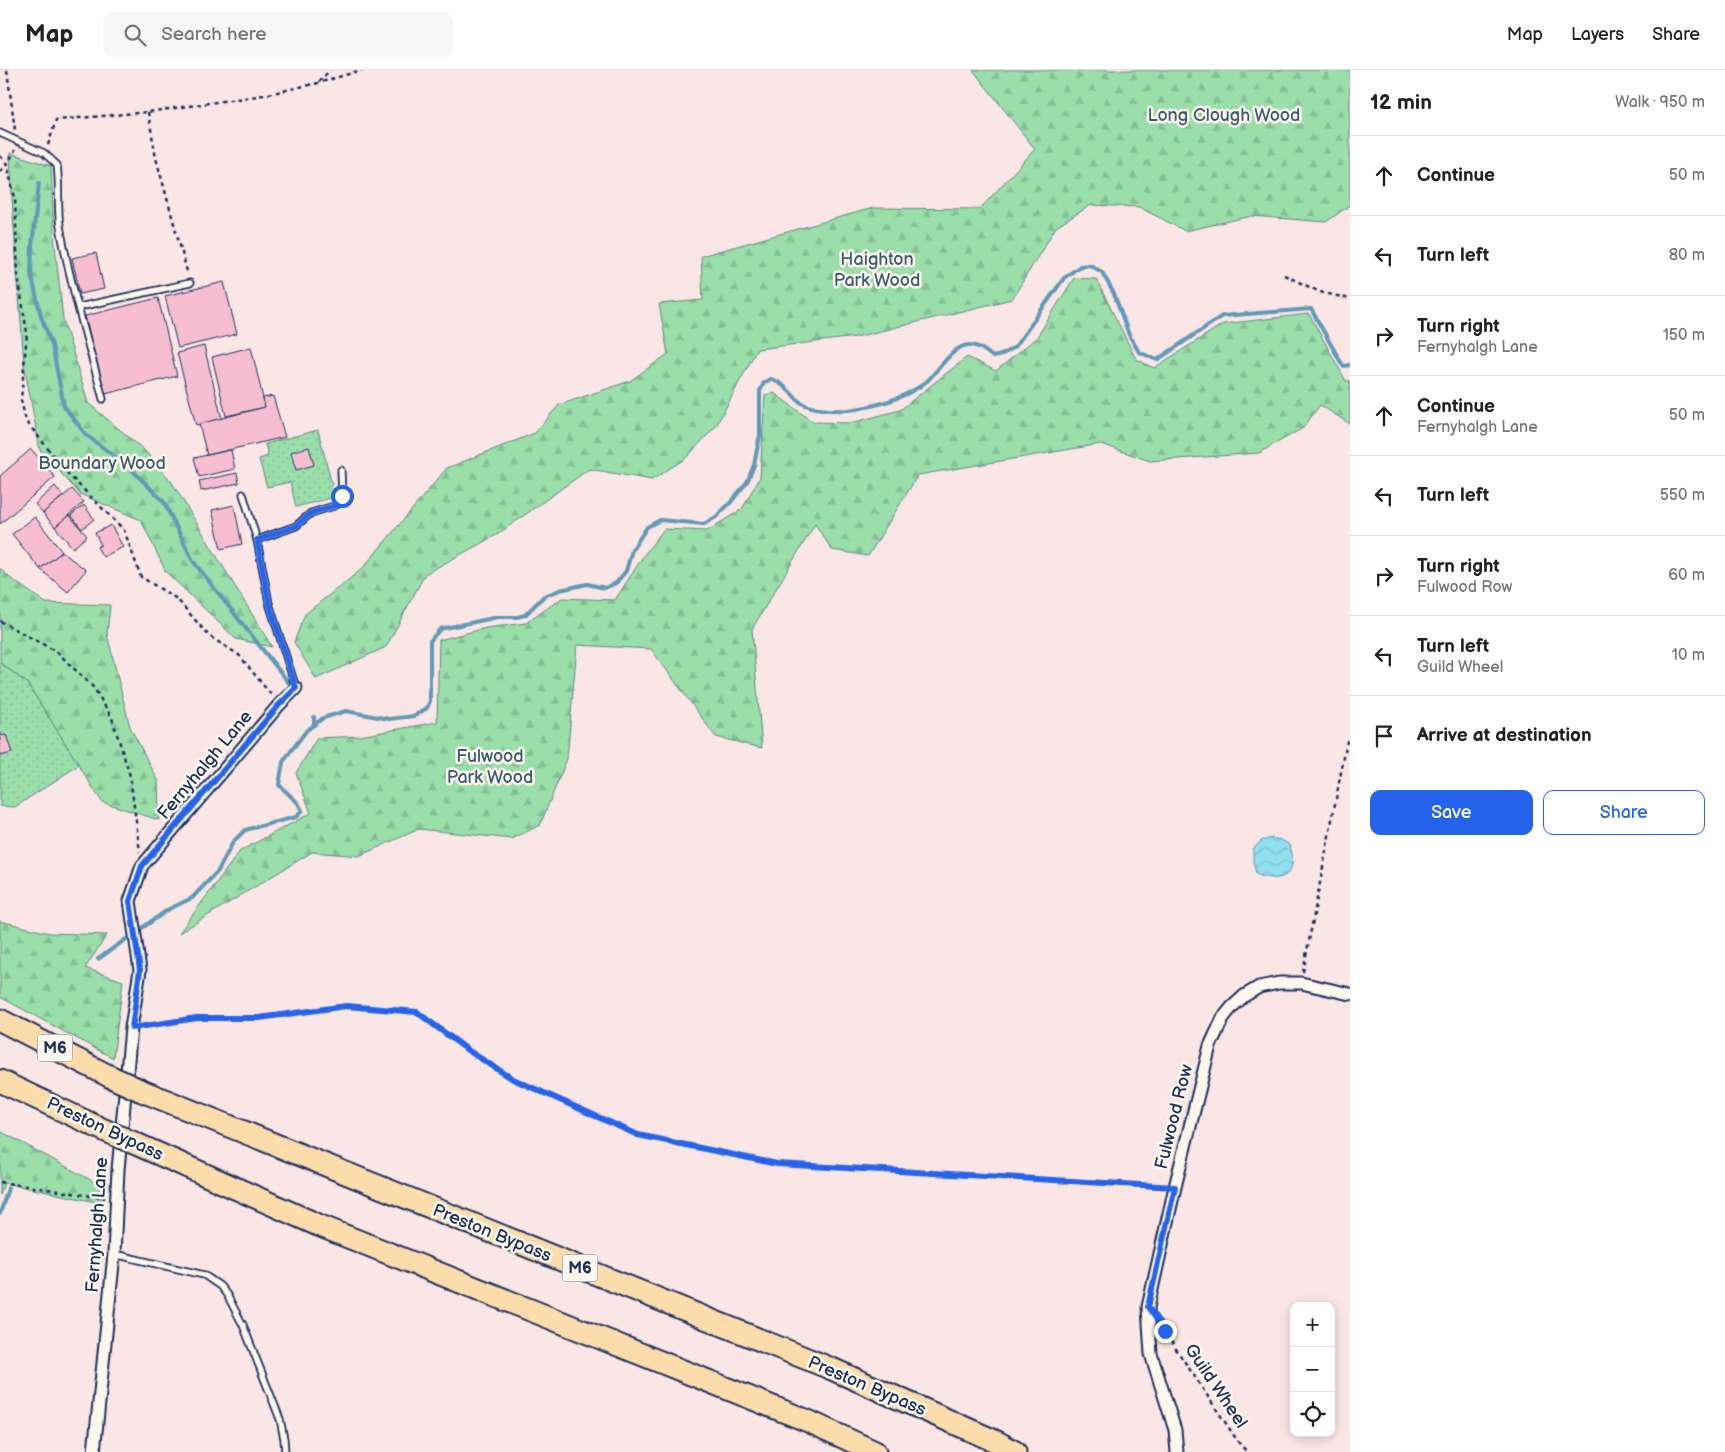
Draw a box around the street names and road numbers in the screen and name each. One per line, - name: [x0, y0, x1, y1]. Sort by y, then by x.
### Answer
- street label: Fernyhalgh Lane: [153, 706, 257, 824]
- road number: M6: [38, 1034, 72, 1061]
- street label: Fulwood Row: [1151, 1062, 1197, 1172]
- street label: Preston Bypass: [43, 1093, 167, 1165]
- street label: Fernyhalgh Lane: [82, 1156, 112, 1293]
- street label: Preston Bypass: [430, 1200, 555, 1266]
- road number: M6: [562, 1254, 598, 1282]
- street label: Guild Wheel: [1180, 1340, 1252, 1432]
- street label: Preston Bypass: [805, 1352, 929, 1420]

